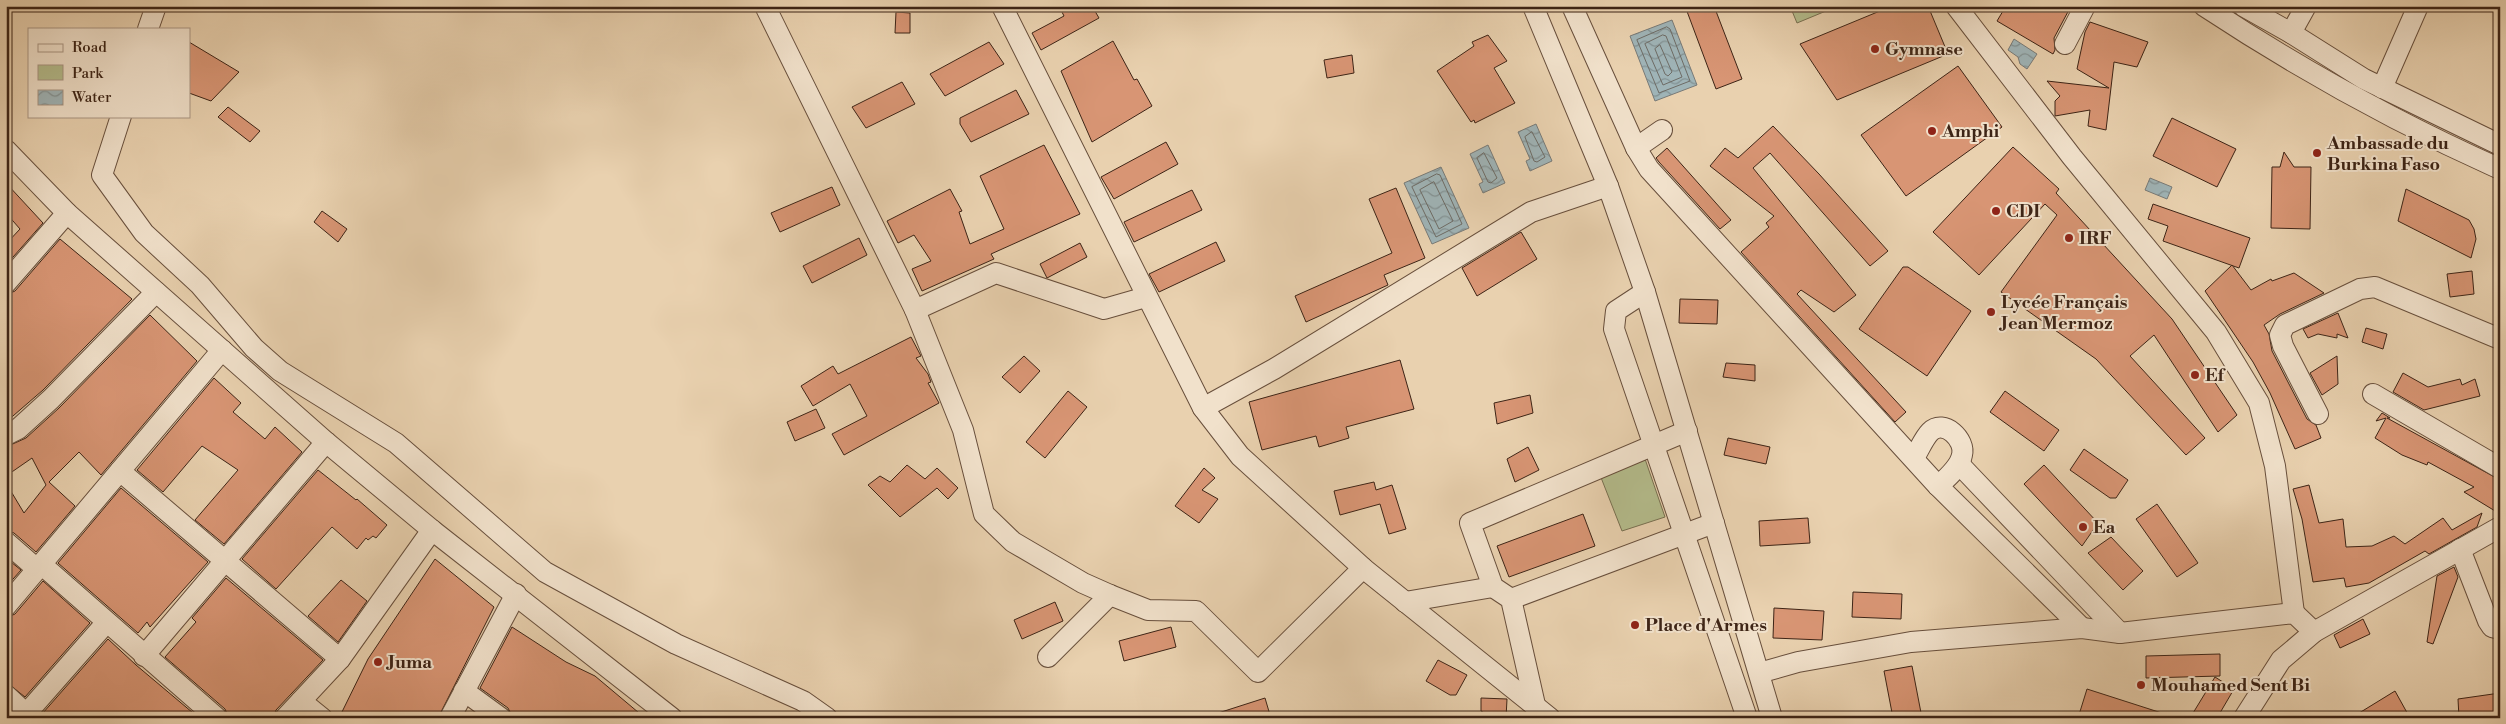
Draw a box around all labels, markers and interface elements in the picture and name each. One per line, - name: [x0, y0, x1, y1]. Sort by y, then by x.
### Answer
- legend: [28, 28, 190, 118]
- text: Road: [72, 38, 107, 57]
- place label: Gymnase: [1885, 38, 1963, 61]
- marker: Gymnase: [1869, 43, 1881, 55]
- text: Park: [72, 64, 104, 83]
- text: Water: [71, 88, 112, 107]
- place label: Amphi: [1941, 120, 2000, 143]
- marker: Amphi: [1926, 125, 1938, 137]
- place label: Ambassade du Burkina Faso: [2326, 132, 2449, 176]
- marker: Ambassade du Burkina Faso: [2311, 147, 2323, 159]
- place label: CDI: [2006, 200, 2040, 223]
- marker: CDI: [1990, 205, 2002, 217]
- place label: IRF: [2079, 227, 2112, 250]
- marker: IRF: [2063, 232, 2075, 244]
- place label: Lycée Français Jean Mermoz: [1998, 291, 2128, 335]
- marker: Lycée Français Jean Mermoz: [1985, 306, 1997, 318]
- place label: Ef: [2205, 364, 2227, 387]
- marker: Ef: [2189, 369, 2201, 381]
- place label: Ea: [2093, 516, 2116, 539]
- marker: Ea: [2077, 521, 2089, 533]
- place label: Place d'Armes: [1645, 614, 1767, 637]
- marker: Place d'Armes: [1629, 619, 1641, 631]
- place label: Juma: [385, 651, 432, 674]
- marker: Juma: [372, 656, 384, 668]
- place label: Mouhamed Sent Bi: [2151, 674, 2310, 697]
- marker: Mouhamed Sent Bi: [2135, 679, 2147, 691]

